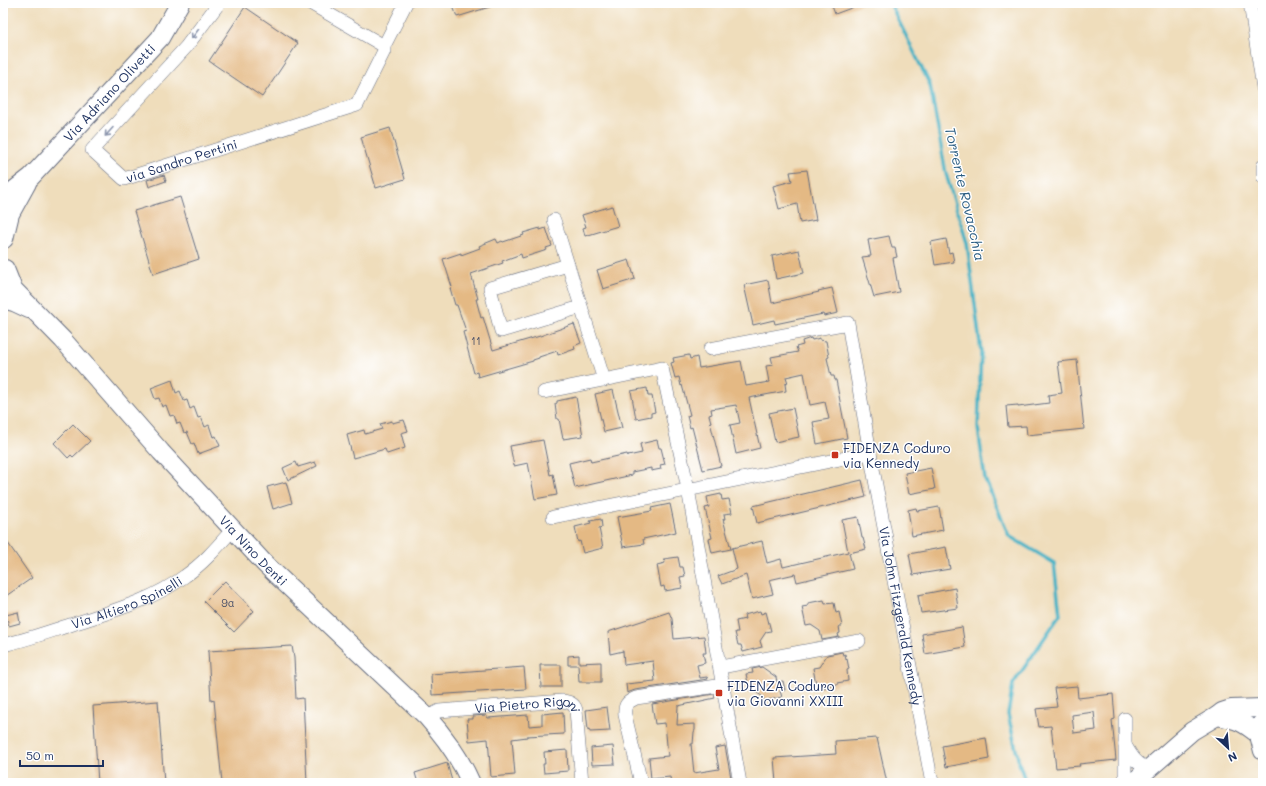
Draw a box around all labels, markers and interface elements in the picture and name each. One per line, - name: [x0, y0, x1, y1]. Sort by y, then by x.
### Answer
- one-way arrow: [191, 29, 200, 40]
- street label: Via Adriano Olivetti: [59, 40, 158, 145]
- water label: Torrente Rovacchia: [941, 125, 990, 263]
- one-way arrow: [105, 126, 114, 137]
- street label: via Sandro Pertini: [124, 135, 239, 186]
- house number: 11: [471, 333, 481, 348]
- place label: FIDENZA Coduro via Kennedy: [843, 439, 951, 471]
- marker: FIDENZA Coduro via Kennedy: [830, 450, 840, 460]
- street label: Via Nino Denti: [216, 512, 292, 589]
- street label: Via John Fitzgerald Kennedy: [876, 525, 926, 707]
- street label: Via Altiero Spinelli: [69, 572, 185, 632]
- house number: 9a: [221, 595, 235, 610]
- place label: FIDENZA Coduro via Giovanni XXIII: [727, 677, 844, 709]
- marker: FIDENZA Coduro via Giovanni XXIII: [714, 688, 724, 698]
- street label: Via Pietro Rigoni: [474, 692, 585, 716]
- north arrow: [1208, 728, 1248, 768]
- scale bar: [20, 742, 103, 768]
- text: 50 m: [26, 747, 54, 763]
- text: N: [1226, 749, 1240, 766]

